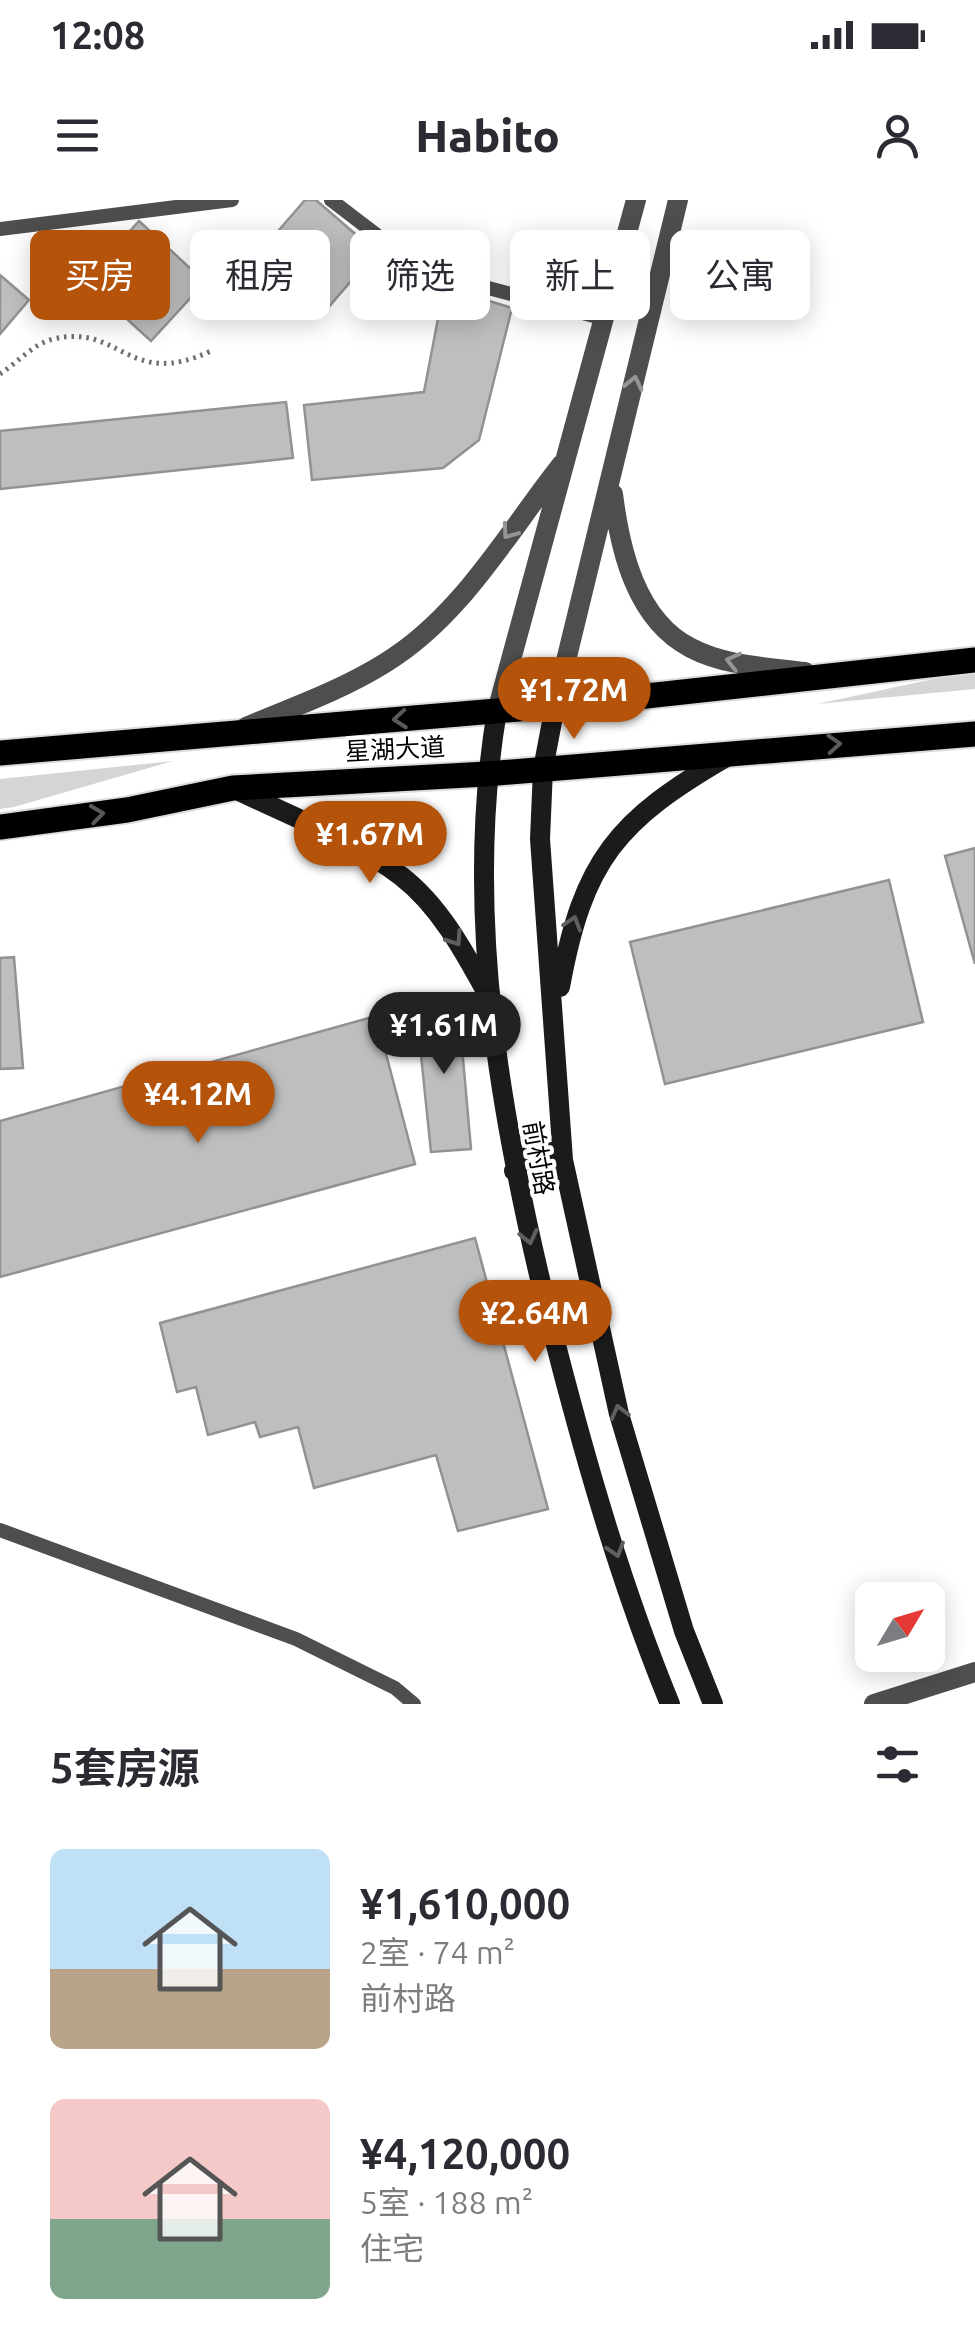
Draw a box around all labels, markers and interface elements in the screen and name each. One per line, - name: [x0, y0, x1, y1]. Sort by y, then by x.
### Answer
- text: 12:08: [50, 14, 145, 56]
- icon: menu: [50, 108, 105, 163]
- icon: person: [870, 108, 925, 163]
- text: Habito: [415, 110, 560, 161]
- chip: 买房: [30, 230, 170, 320]
- chip: 租房: [190, 230, 330, 320]
- chip: 筛选: [350, 230, 490, 320]
- chip: 新上: [510, 230, 650, 320]
- chip: 公寓: [670, 230, 810, 320]
- one-way arrow: [622, 375, 643, 392]
- one-way arrow: [503, 520, 522, 539]
- one-way arrow: [724, 651, 742, 672]
- pin: ¥1.72M: [493, 657, 655, 742]
- text: ¥1.72M: [520, 671, 628, 707]
- one-way arrow: [391, 707, 407, 729]
- street label: 星湖大道: [344, 732, 446, 766]
- one-way arrow: [827, 734, 843, 755]
- pin: ¥1.67M: [289, 801, 451, 886]
- one-way arrow: [89, 804, 105, 825]
- text: ¥1.67M: [316, 815, 424, 851]
- one-way arrow: [561, 915, 582, 932]
- one-way arrow: [443, 927, 461, 946]
- pin: ¥1.61M: [363, 992, 525, 1077]
- text: ¥1.61M: [390, 1006, 498, 1042]
- pin: ¥4.12M: [117, 1061, 279, 1146]
- text: ¥4.12M: [144, 1075, 252, 1111]
- street label: 前村路: [519, 1119, 559, 1197]
- one-way arrow: [517, 1228, 538, 1245]
- pin: ¥2.64M: [454, 1280, 616, 1365]
- text: ¥2.64M: [481, 1294, 589, 1330]
- one-way arrow: [609, 1404, 630, 1421]
- one-way arrow: [604, 1541, 625, 1558]
- north arrow: [855, 1582, 945, 1672]
- map controls: [855, 1582, 945, 1672]
- icon: filters: [870, 1737, 925, 1792]
- text: 5套房源: [50, 1744, 200, 1791]
- text: ¥1,610,000: [360, 1880, 570, 1927]
- icon: home: [130, 1889, 250, 2009]
- text: 2室 · 74 m²: [360, 1934, 515, 1970]
- text: 前村路: [360, 1980, 456, 2016]
- text: ¥4,120,000: [360, 2130, 570, 2177]
- icon: home: [130, 2139, 250, 2259]
- text: 5室 · 188 m²: [360, 2184, 533, 2220]
- text: 住宅: [360, 2230, 424, 2266]

